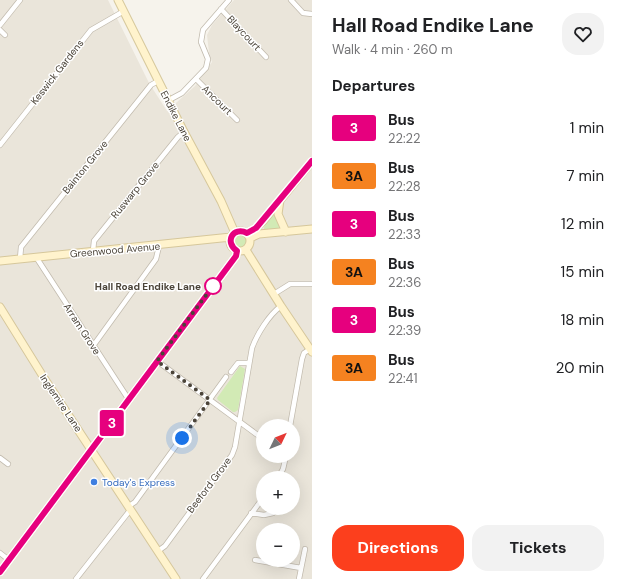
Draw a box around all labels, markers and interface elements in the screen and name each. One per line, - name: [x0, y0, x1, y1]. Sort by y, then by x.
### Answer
- street label: Blaycourt: [224, 13, 264, 53]
- text: Hall Road Endike Lane: [332, 13, 534, 38]
- button: heart: [562, 13, 604, 55]
- street label: Keswick Gardens: [28, 37, 86, 107]
- text: Walk · 4 min · 260 m: [332, 41, 453, 58]
- text: Departures: [332, 76, 415, 96]
- street label: Ancourt: [199, 82, 235, 118]
- street label: Endike Lane: [158, 88, 194, 144]
- text: Bus: [388, 110, 415, 130]
- text: 1 min: [570, 118, 604, 138]
- text: 3: [350, 119, 358, 137]
- text: 22:22: [388, 130, 421, 147]
- street label: Bainton Grove: [59, 137, 111, 196]
- text: Bus: [388, 158, 415, 178]
- street label: Ruswarp Grove: [108, 159, 162, 221]
- text: 7 min: [566, 166, 604, 186]
- text: 3A: [345, 167, 363, 185]
- text: 22:28: [388, 178, 421, 195]
- text: Bus: [388, 206, 415, 226]
- text: 12 min: [561, 214, 604, 234]
- text: 3: [350, 215, 358, 233]
- text: 22:33: [388, 226, 421, 243]
- street label: Greenwood Avenue: [69, 240, 161, 260]
- text: Bus: [388, 254, 415, 274]
- text: 15 min: [561, 262, 604, 282]
- text: 3A: [345, 263, 363, 281]
- text: 22:36: [388, 274, 421, 291]
- marker: Hall Road Endike Lane: [204, 277, 222, 295]
- place label: Hall Road Endike Lane: [95, 280, 201, 293]
- street label: Arram Grove: [61, 301, 104, 357]
- text: Bus: [388, 302, 415, 322]
- text: 18 min: [561, 310, 604, 330]
- text: 3: [350, 311, 358, 329]
- text: 22:39: [388, 322, 421, 339]
- text: Bus: [388, 350, 415, 370]
- text: 20 min: [556, 358, 604, 378]
- text: 3A: [345, 359, 363, 377]
- text: 22:41: [388, 370, 418, 387]
- street label: Inglemire Lane: [37, 372, 85, 435]
- line badge: 3: [99, 410, 125, 436]
- text: 3: [108, 414, 116, 432]
- north arrow: [256, 419, 300, 463]
- map controls: [256, 419, 300, 567]
- your location: [172, 428, 192, 448]
- street label: Beeford Grove: [184, 454, 234, 515]
- button: +: [256, 471, 300, 515]
- place label: Today's Express: [102, 476, 175, 489]
- marker: Today's Express: [89, 477, 99, 487]
- button: −: [256, 523, 300, 567]
- button: Directions: [332, 525, 464, 571]
- button: Tickets: [472, 525, 604, 571]

